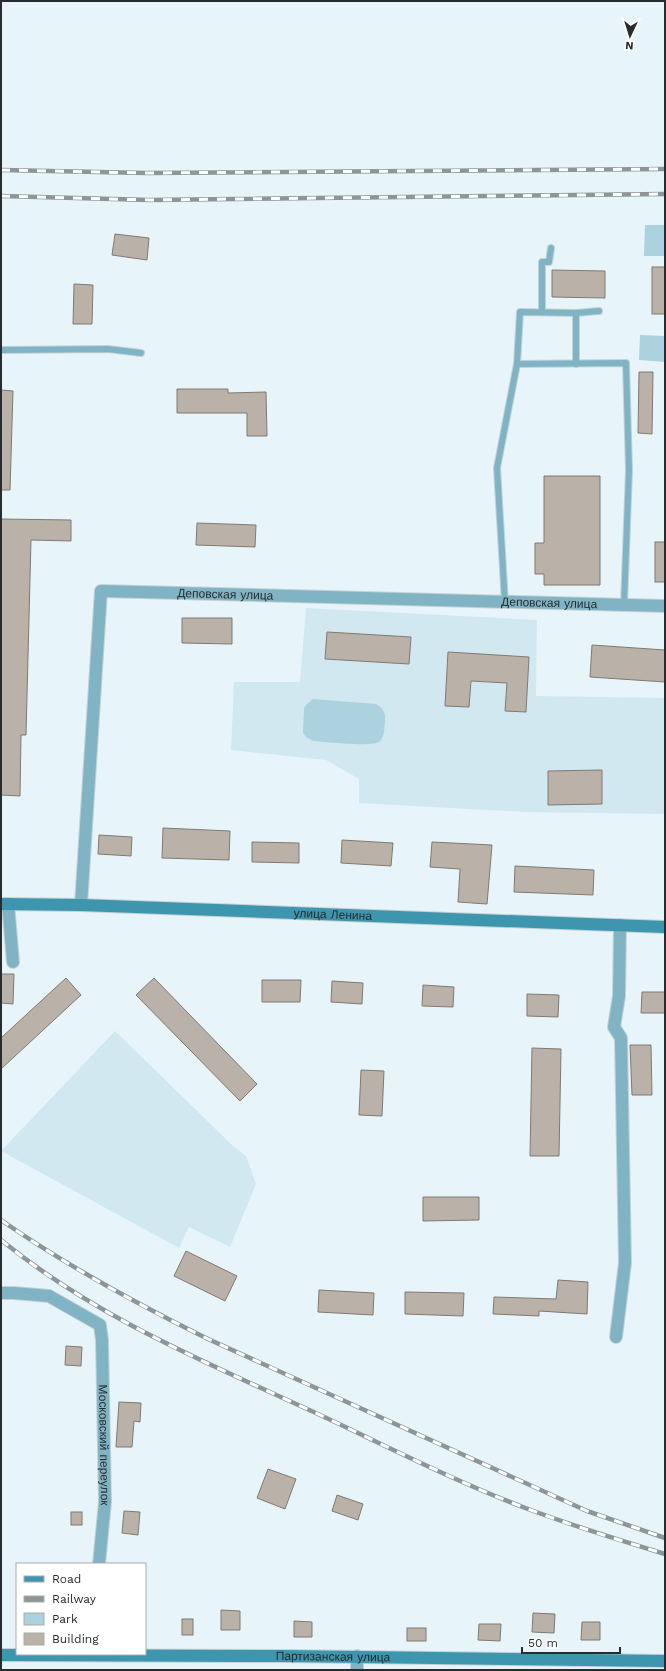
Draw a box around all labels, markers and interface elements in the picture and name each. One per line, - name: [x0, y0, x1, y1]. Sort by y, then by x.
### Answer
- north arrow: [610, 16, 650, 56]
- text: N: [625, 39, 634, 52]
- street label: Деповская улица: [177, 586, 274, 603]
- street label: Деповская улица: [501, 595, 598, 611]
- street label: улица Ленина: [293, 906, 373, 923]
- street label: Московский переулок: [96, 1384, 112, 1507]
- legend: [16, 1563, 146, 1655]
- text: Road: [52, 1572, 81, 1586]
- text: Railway: [52, 1592, 97, 1606]
- text: Park: [52, 1612, 78, 1626]
- scale bar: [522, 1629, 620, 1655]
- text: Building: [52, 1632, 99, 1646]
- text: 50 m: [528, 1636, 558, 1650]
- street label: Партизанская улица: [276, 1649, 391, 1664]

